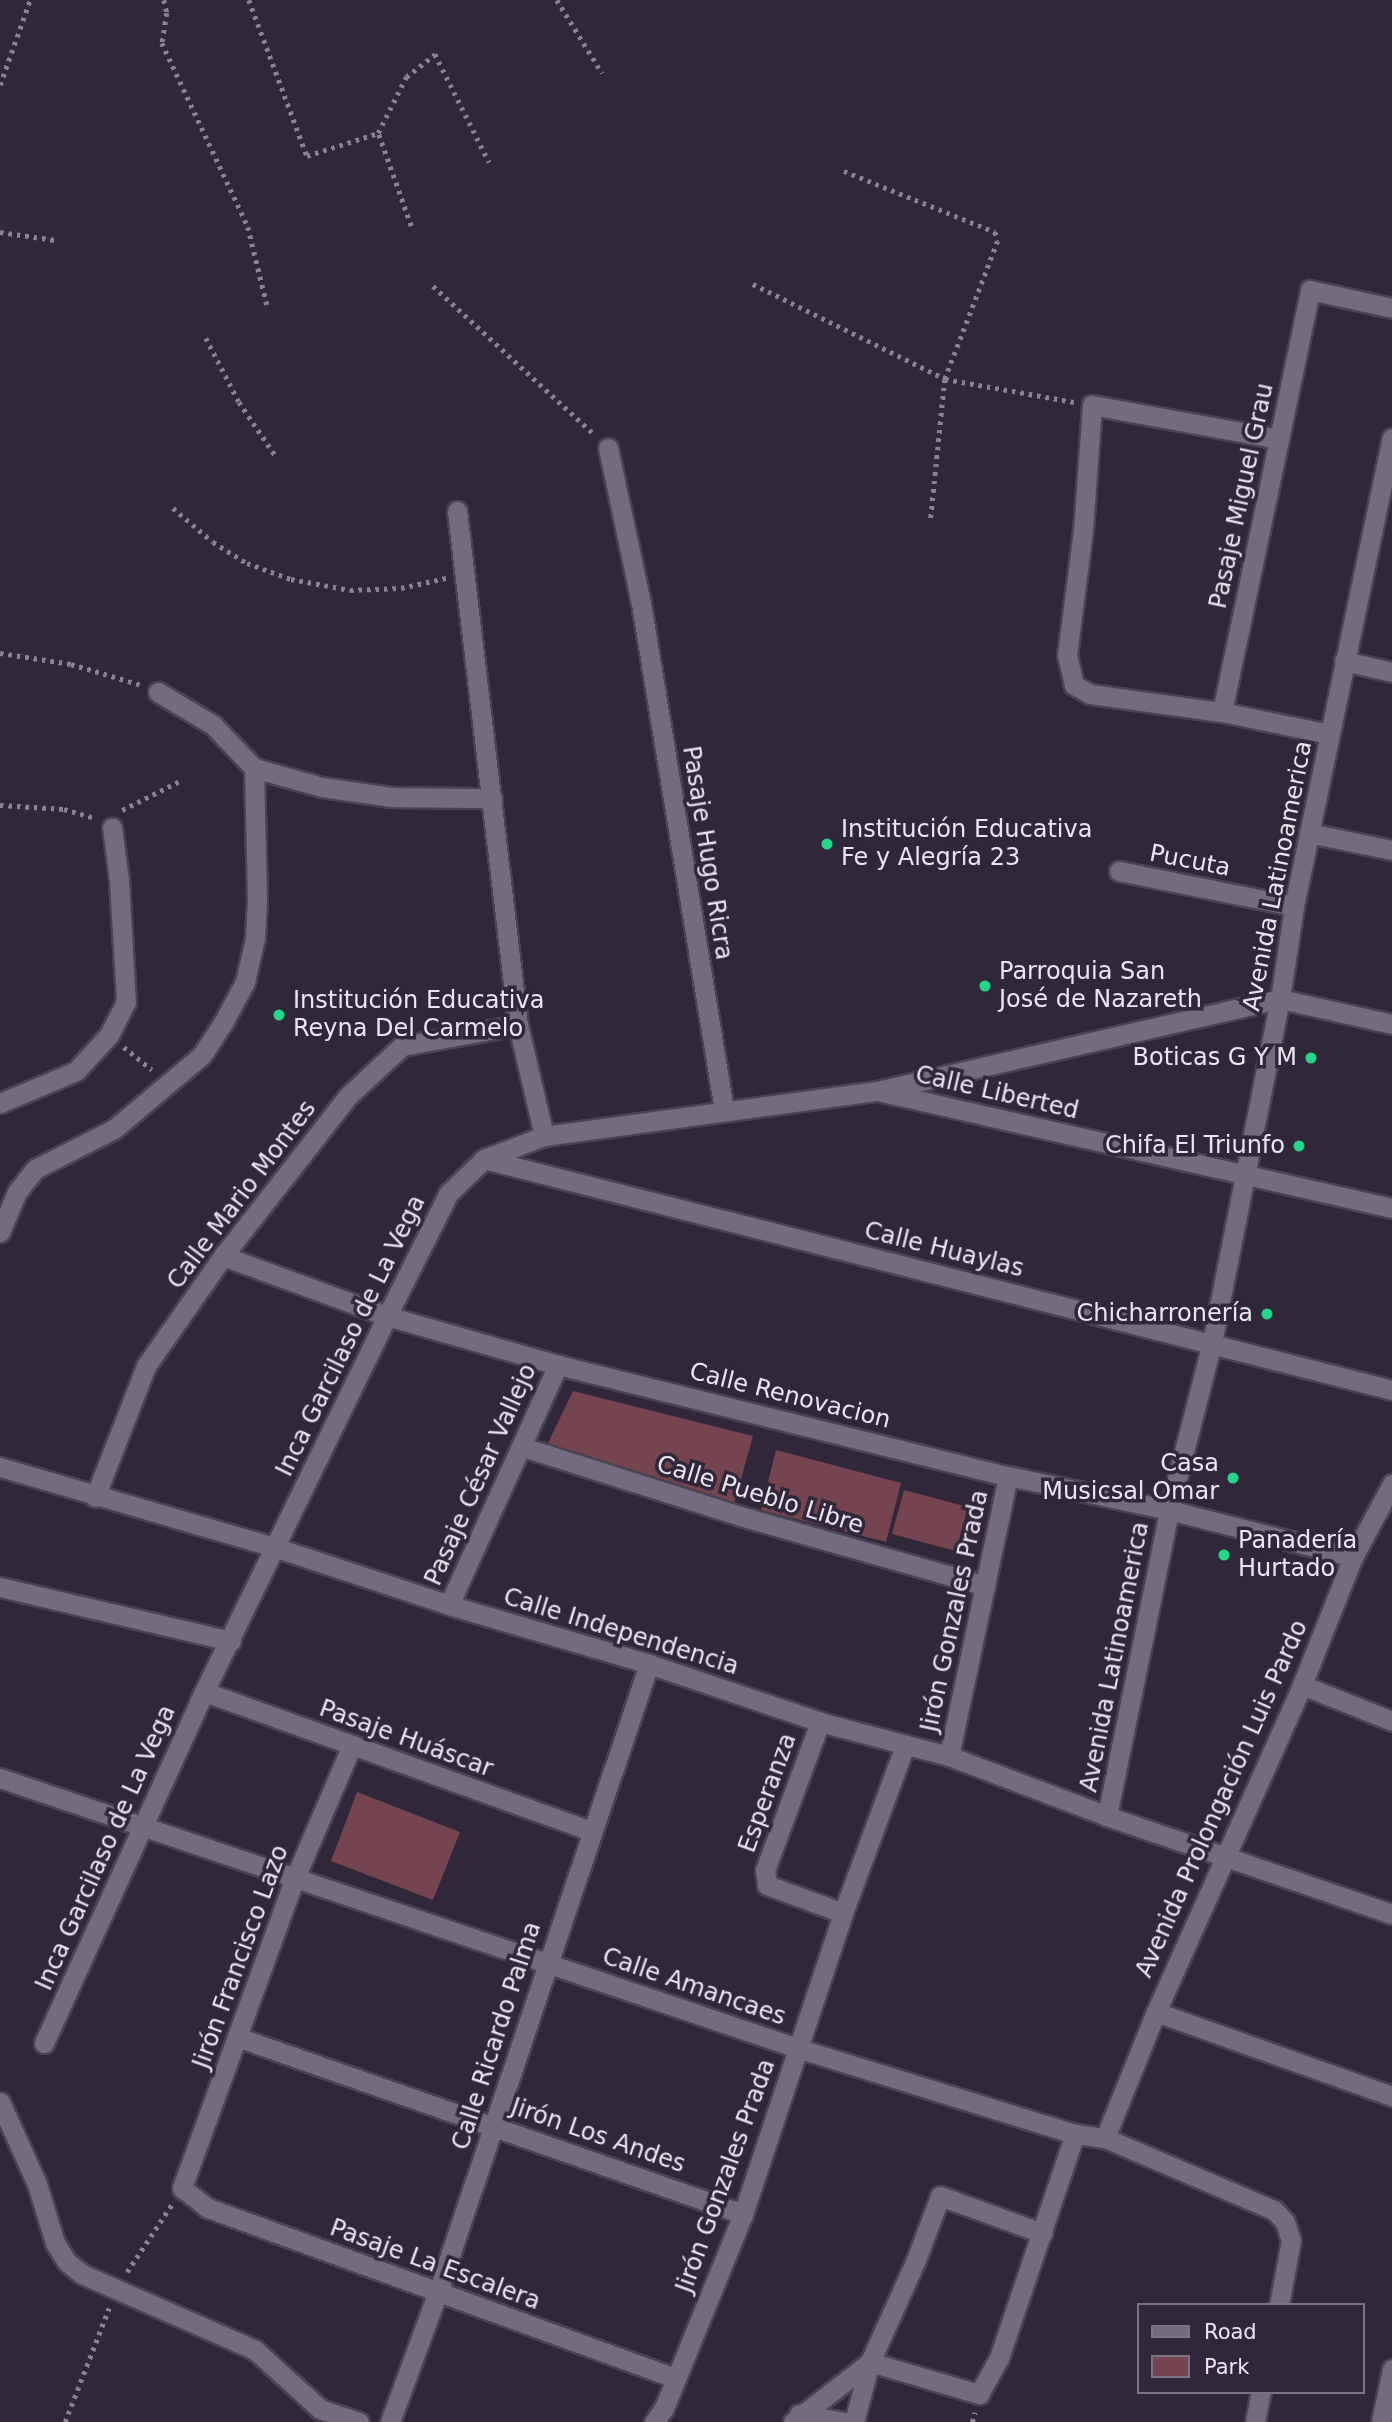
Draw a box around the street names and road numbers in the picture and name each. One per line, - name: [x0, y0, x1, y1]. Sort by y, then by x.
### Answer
- street label: Pasaje Miguel Grau: [1204, 381, 1280, 611]
- street label: Avenida Latinoamerica: [1238, 738, 1318, 1014]
- street label: Pasaje Hugo Ricra: [676, 744, 738, 962]
- street label: Pucuta: [1147, 839, 1233, 883]
- street label: Calle Liberted: [913, 1060, 1081, 1126]
- street label: Calle Mario Montes: [162, 1095, 322, 1295]
- street label: Inca Garcilaso de La Vega: [270, 1191, 432, 1481]
- street label: Calle Huaylas: [861, 1216, 1027, 1284]
- street label: Calle Renovacion: [687, 1357, 893, 1435]
- street label: Pasaje César Vallejo: [419, 1360, 543, 1590]
- street label: Calle Pueblo Libre: [653, 1450, 867, 1540]
- street label: Jirón Gonzales Prada: [915, 1487, 995, 1735]
- street label: Avenida Latinoamerica: [1075, 1519, 1155, 1795]
- street label: Calle Independencia: [500, 1582, 742, 1682]
- street label: Avenida Prolongación Luis Pardo: [1130, 1616, 1314, 1982]
- street label: Pasaje Huáscar: [315, 1694, 497, 1784]
- street label: Inca Garcilaso de La Vega: [30, 1701, 182, 1995]
- street label: Esperanza: [733, 1729, 803, 1857]
- street label: Jirón Francisco Lazo: [187, 1841, 295, 2073]
- street label: Calle Ricardo Palma: [446, 1918, 548, 2154]
- street label: Calle Amancaes: [599, 1942, 789, 2032]
- street label: Jirón Gonzales Prada: [670, 2055, 782, 2297]
- street label: Jirón Los Andes: [507, 2093, 689, 2179]
- street label: Pasaje La Escalera: [326, 2214, 544, 2316]

